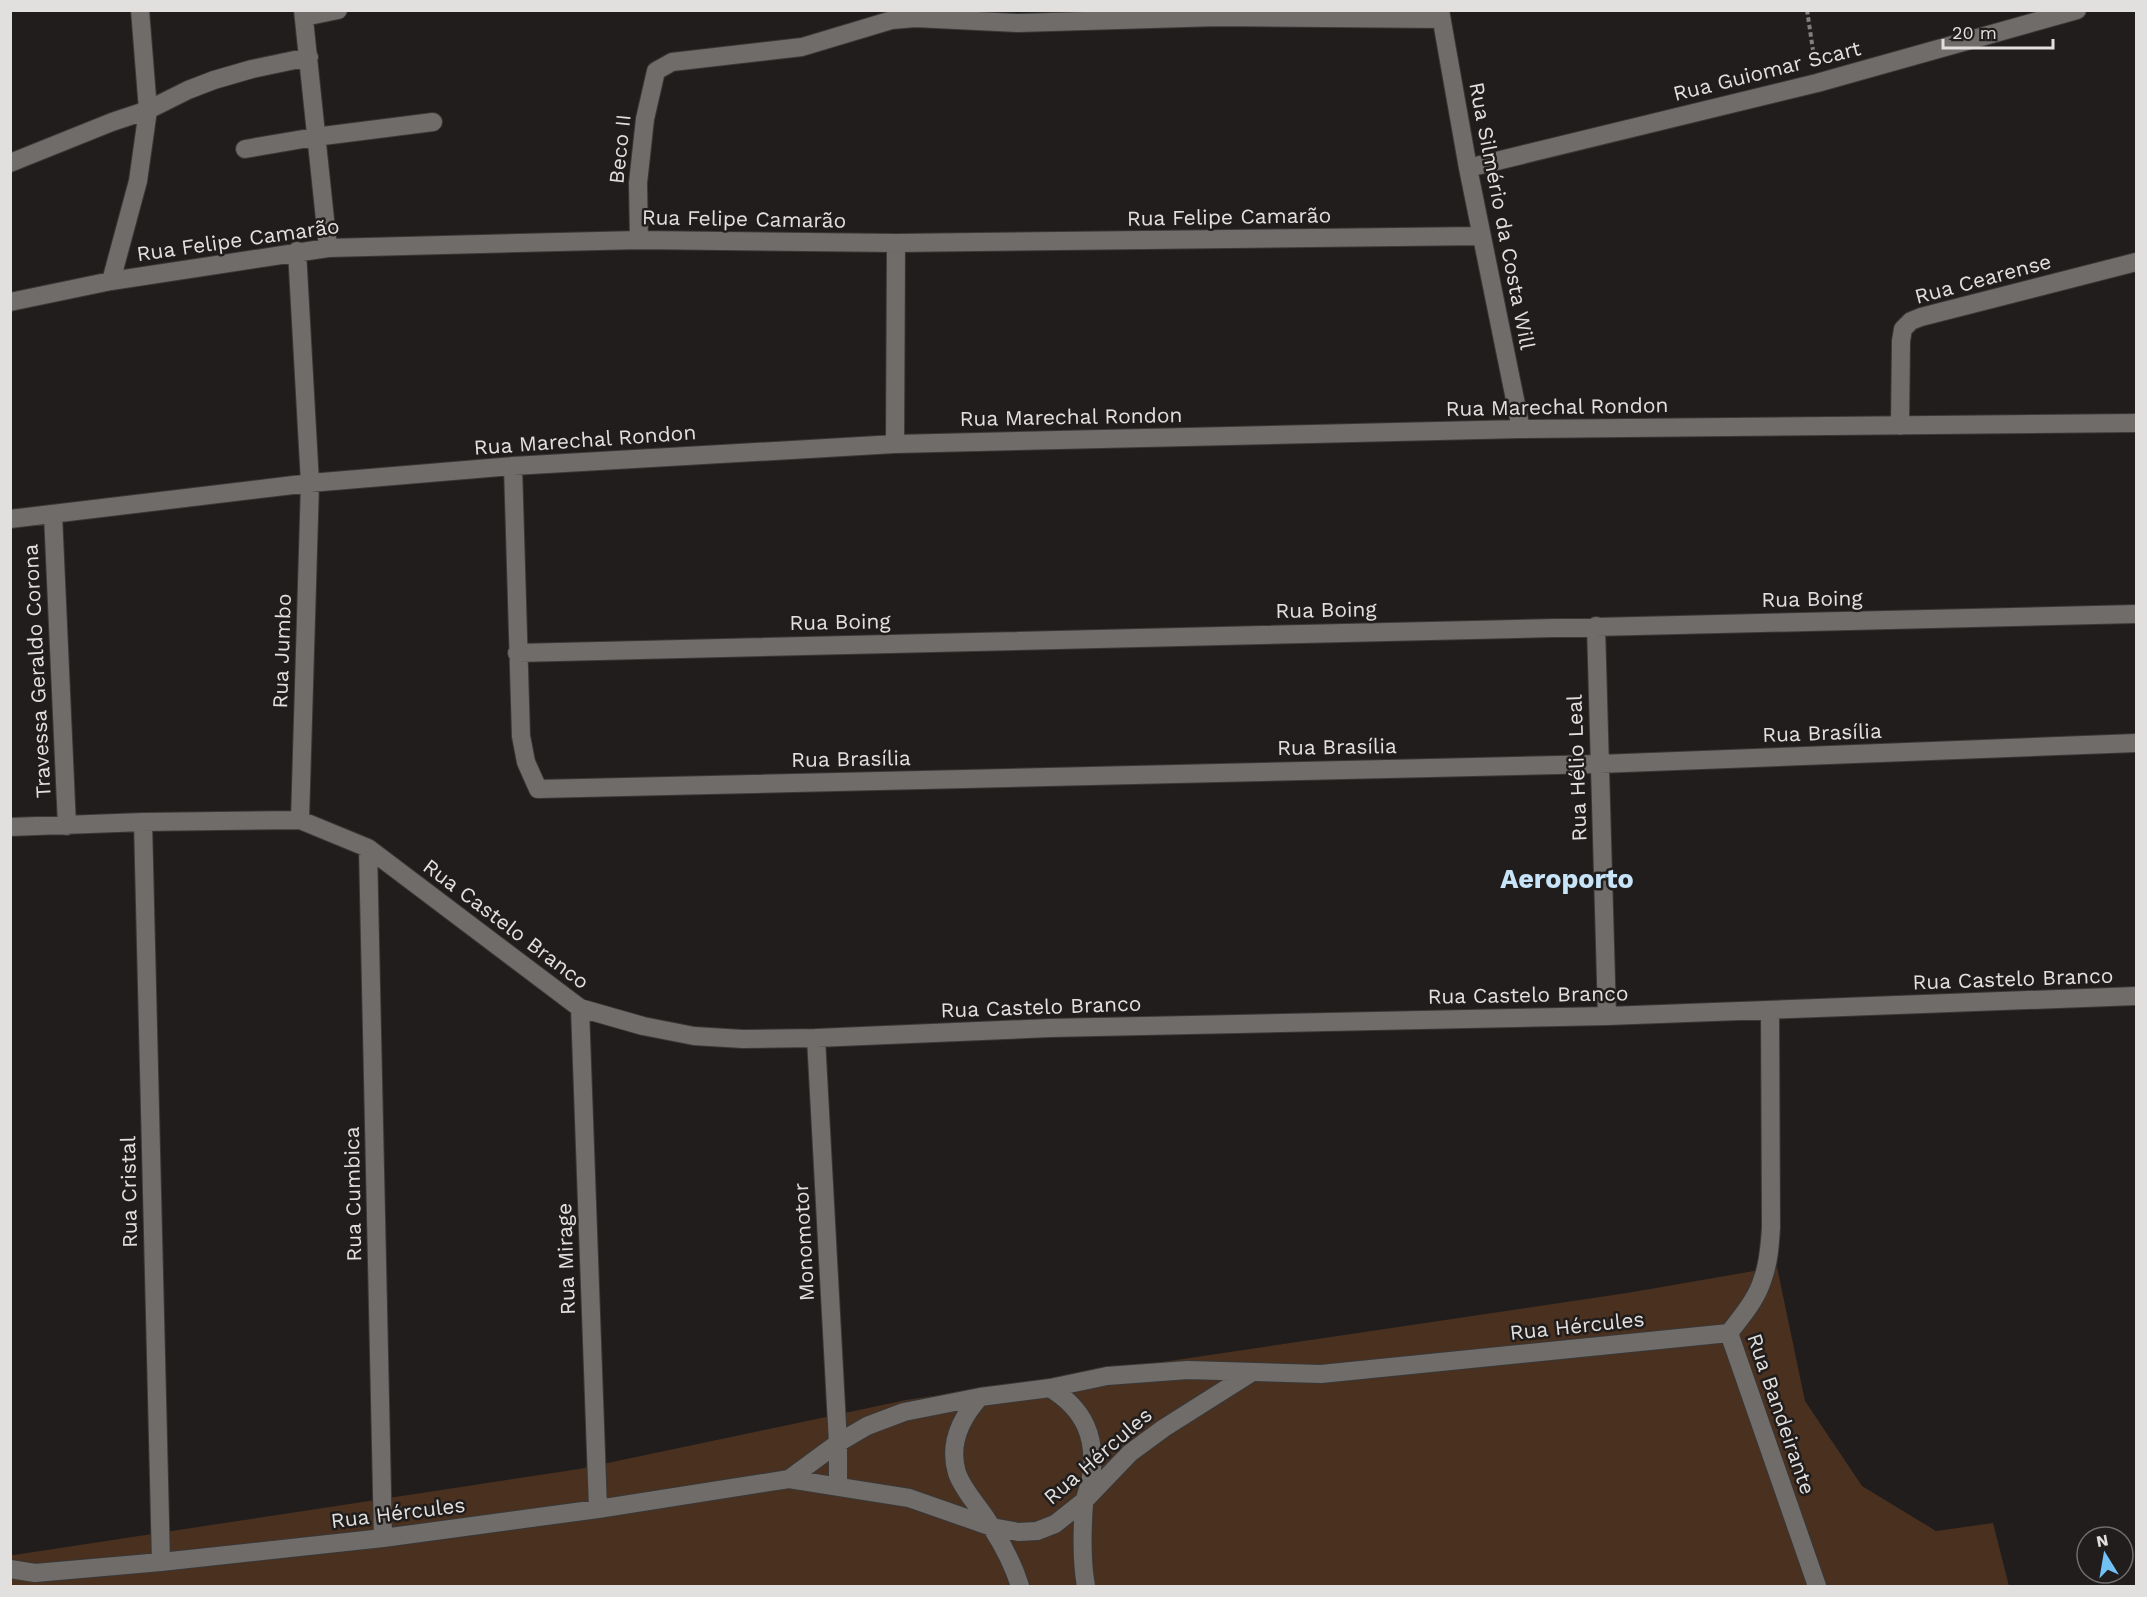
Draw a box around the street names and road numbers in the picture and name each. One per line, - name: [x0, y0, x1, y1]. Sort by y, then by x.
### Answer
- street label: Rua Guiomar Scart: [1670, 35, 1864, 106]
- street label: Rua Silmério da Costa Will: [1464, 80, 1541, 352]
- street label: Beco II: [603, 113, 636, 185]
- street label: Rua Felipe Camarão: [1127, 202, 1331, 231]
- street label: Rua Felipe Camarão: [642, 204, 846, 233]
- street label: Rua Felipe Camarão: [135, 213, 341, 266]
- street label: Rua Cearense: [1912, 248, 2054, 309]
- street label: Rua Marechal Rondon: [1445, 392, 1669, 421]
- street label: Rua Marechal Rondon: [959, 402, 1183, 431]
- street label: Rua Marechal Rondon: [473, 419, 697, 460]
- street label: Travessa Geraldo Corona: [17, 543, 56, 799]
- street label: Rua Boing: [1761, 585, 1864, 612]
- street label: Rua Jumbo: [267, 593, 296, 709]
- street label: Rua Boing: [1275, 596, 1378, 623]
- street label: Rua Boing: [789, 608, 892, 635]
- street label: Rua Hélio Leal: [1561, 694, 1592, 842]
- street label: Rua Brasília: [1762, 718, 1882, 747]
- street label: Rua Brasília: [1277, 733, 1397, 760]
- street label: Rua Brasília: [791, 745, 911, 772]
- street label: Rua Castelo Branco: [419, 853, 594, 994]
- street label: Rua Castelo Branco: [1912, 963, 2114, 994]
- street label: Rua Castelo Branco: [1427, 980, 1629, 1009]
- street label: Rua Castelo Branco: [940, 991, 1142, 1022]
- street label: Rua Cumbica: [339, 1126, 366, 1262]
- street label: Rua Cristal: [115, 1135, 142, 1248]
- street label: Monomotor: [788, 1182, 819, 1302]
- street label: Rua Mirage: [551, 1202, 580, 1316]
- street label: Rua Hércules: [1508, 1306, 1645, 1345]
- street label: Rua Bandeirante: [1742, 1330, 1821, 1498]
- street label: Rua Hércules: [1038, 1402, 1157, 1509]
- street label: Rua Hércules: [329, 1492, 467, 1533]

